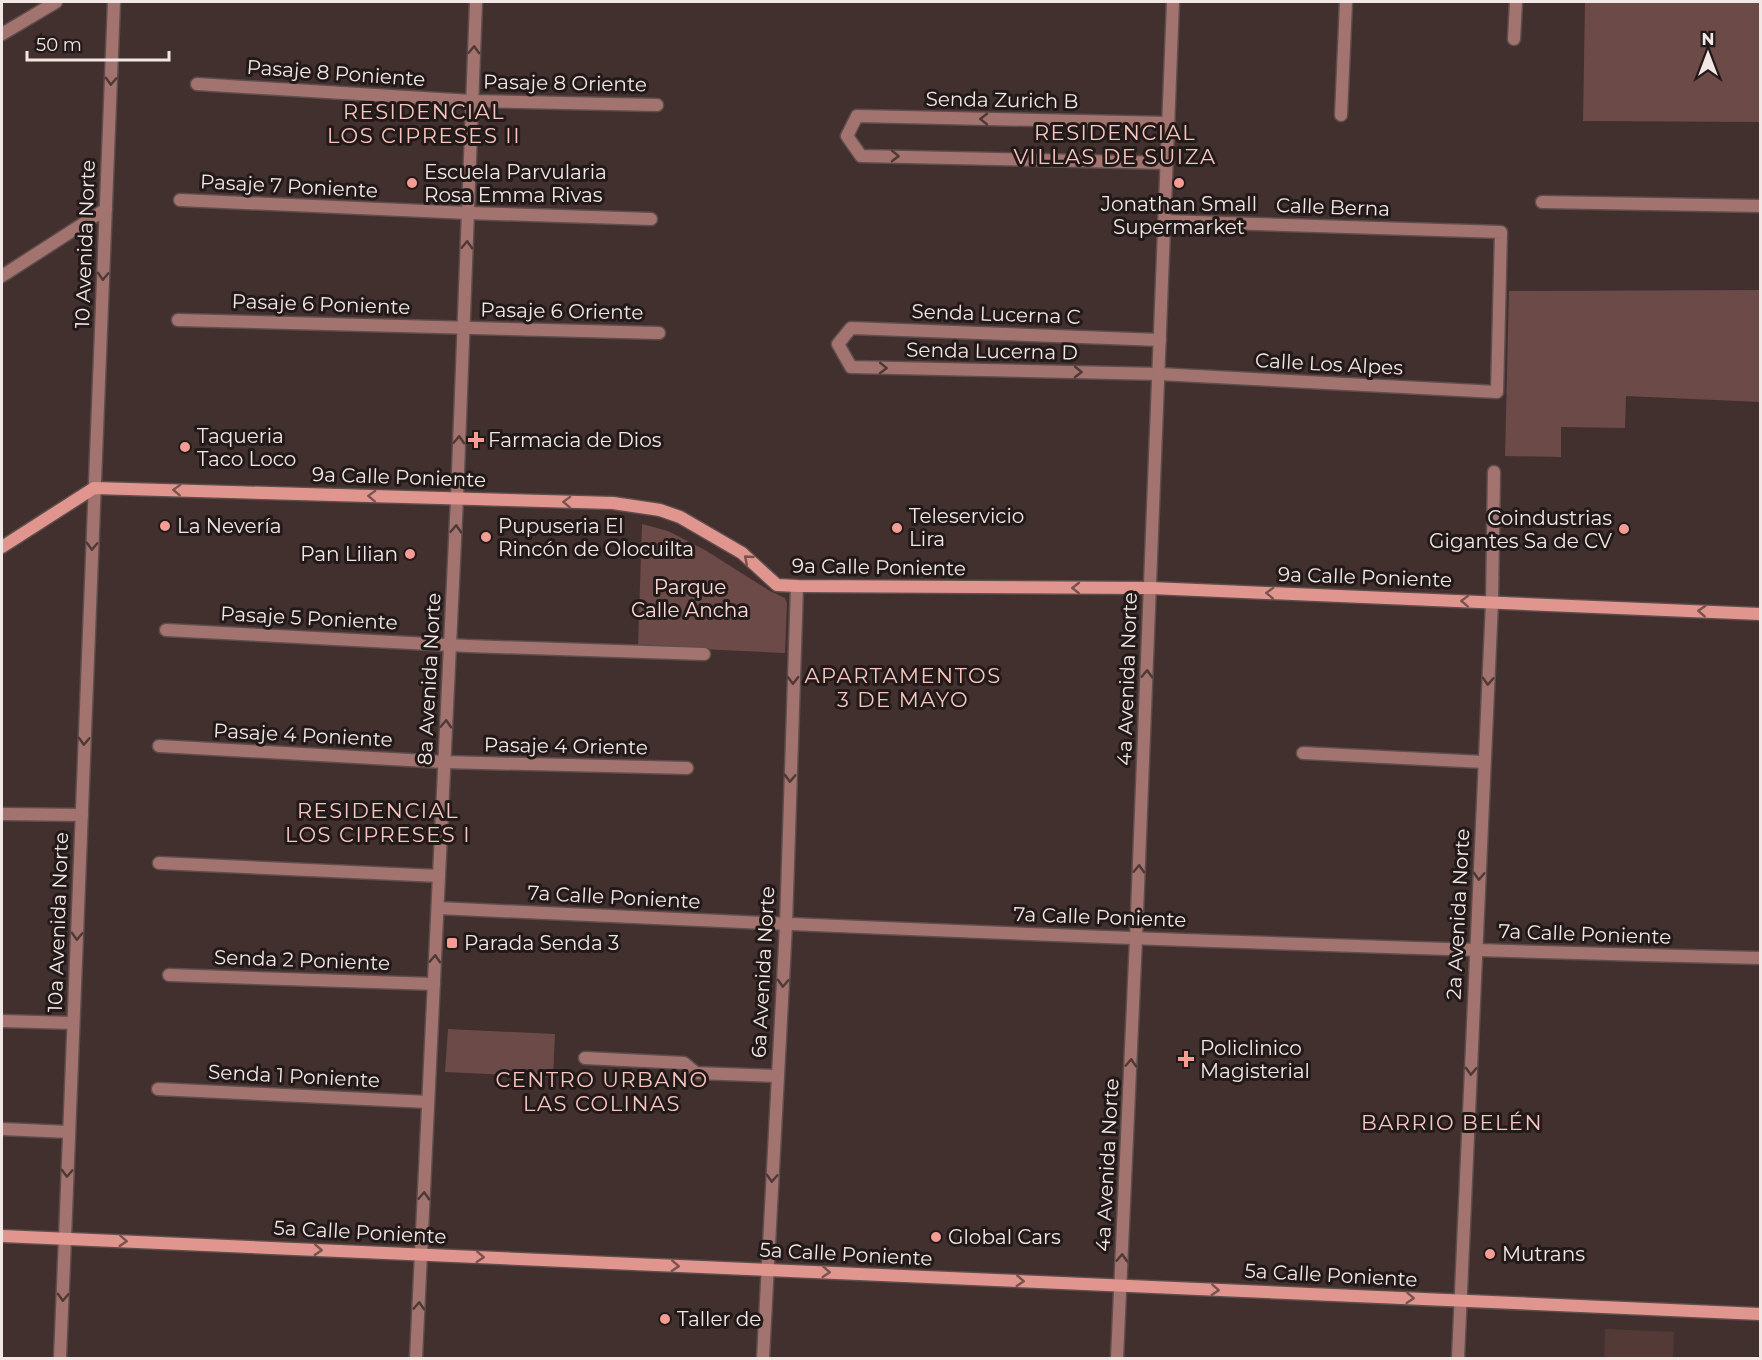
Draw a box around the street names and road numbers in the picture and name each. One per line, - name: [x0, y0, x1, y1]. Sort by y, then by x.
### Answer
- street label: Pasaje 8 Poniente: [246, 55, 426, 91]
- street label: Pasaje 8 Oriente: [483, 70, 647, 96]
- street label: Senda Zurich B: [925, 87, 1079, 113]
- street label: 10 Avenida Norte: [70, 159, 100, 329]
- street label: Pasaje 7 Poniente: [199, 169, 379, 203]
- street label: Calle Berna: [1275, 193, 1391, 221]
- street label: Pasaje 6 Poniente: [231, 289, 411, 319]
- street label: Pasaje 6 Oriente: [480, 298, 644, 324]
- street label: Senda Lucerna C: [911, 299, 1081, 329]
- street label: Senda Lucerna D: [906, 338, 1078, 364]
- street label: Calle Los Alpes: [1254, 348, 1404, 380]
- street label: 9a Calle Poniente: [312, 462, 486, 492]
- street label: 9a Calle Poniente: [792, 553, 966, 581]
- street label: 9a Calle Poniente: [1278, 562, 1452, 592]
- street label: 8a Avenida Norte: [412, 592, 446, 766]
- street label: 4a Avenida Norte: [1112, 592, 1142, 766]
- street label: Pasaje 5 Poniente: [220, 601, 398, 635]
- street label: Pasaje 4 Poniente: [213, 718, 393, 752]
- street label: Pasaje 4 Oriente: [484, 733, 648, 759]
- street label: 2a Avenida Norte: [1442, 828, 1474, 1000]
- street label: 10a Avenida Norte: [43, 831, 73, 1013]
- street label: 7a Calle Poniente: [527, 880, 701, 914]
- street label: 6a Avenida Norte: [747, 885, 779, 1059]
- street label: 7a Calle Poniente: [1013, 902, 1187, 932]
- street label: 7a Calle Poniente: [1498, 919, 1672, 949]
- street label: Senda 2 Poniente: [214, 945, 390, 975]
- street label: Senda 1 Poniente: [208, 1060, 380, 1092]
- street label: 4a Avenida Norte: [1090, 1078, 1124, 1252]
- street label: 5a Calle Poniente: [273, 1215, 447, 1249]
- street label: 5a Calle Poniente: [759, 1237, 933, 1271]
- street label: 5a Calle Poniente: [1244, 1258, 1418, 1292]

